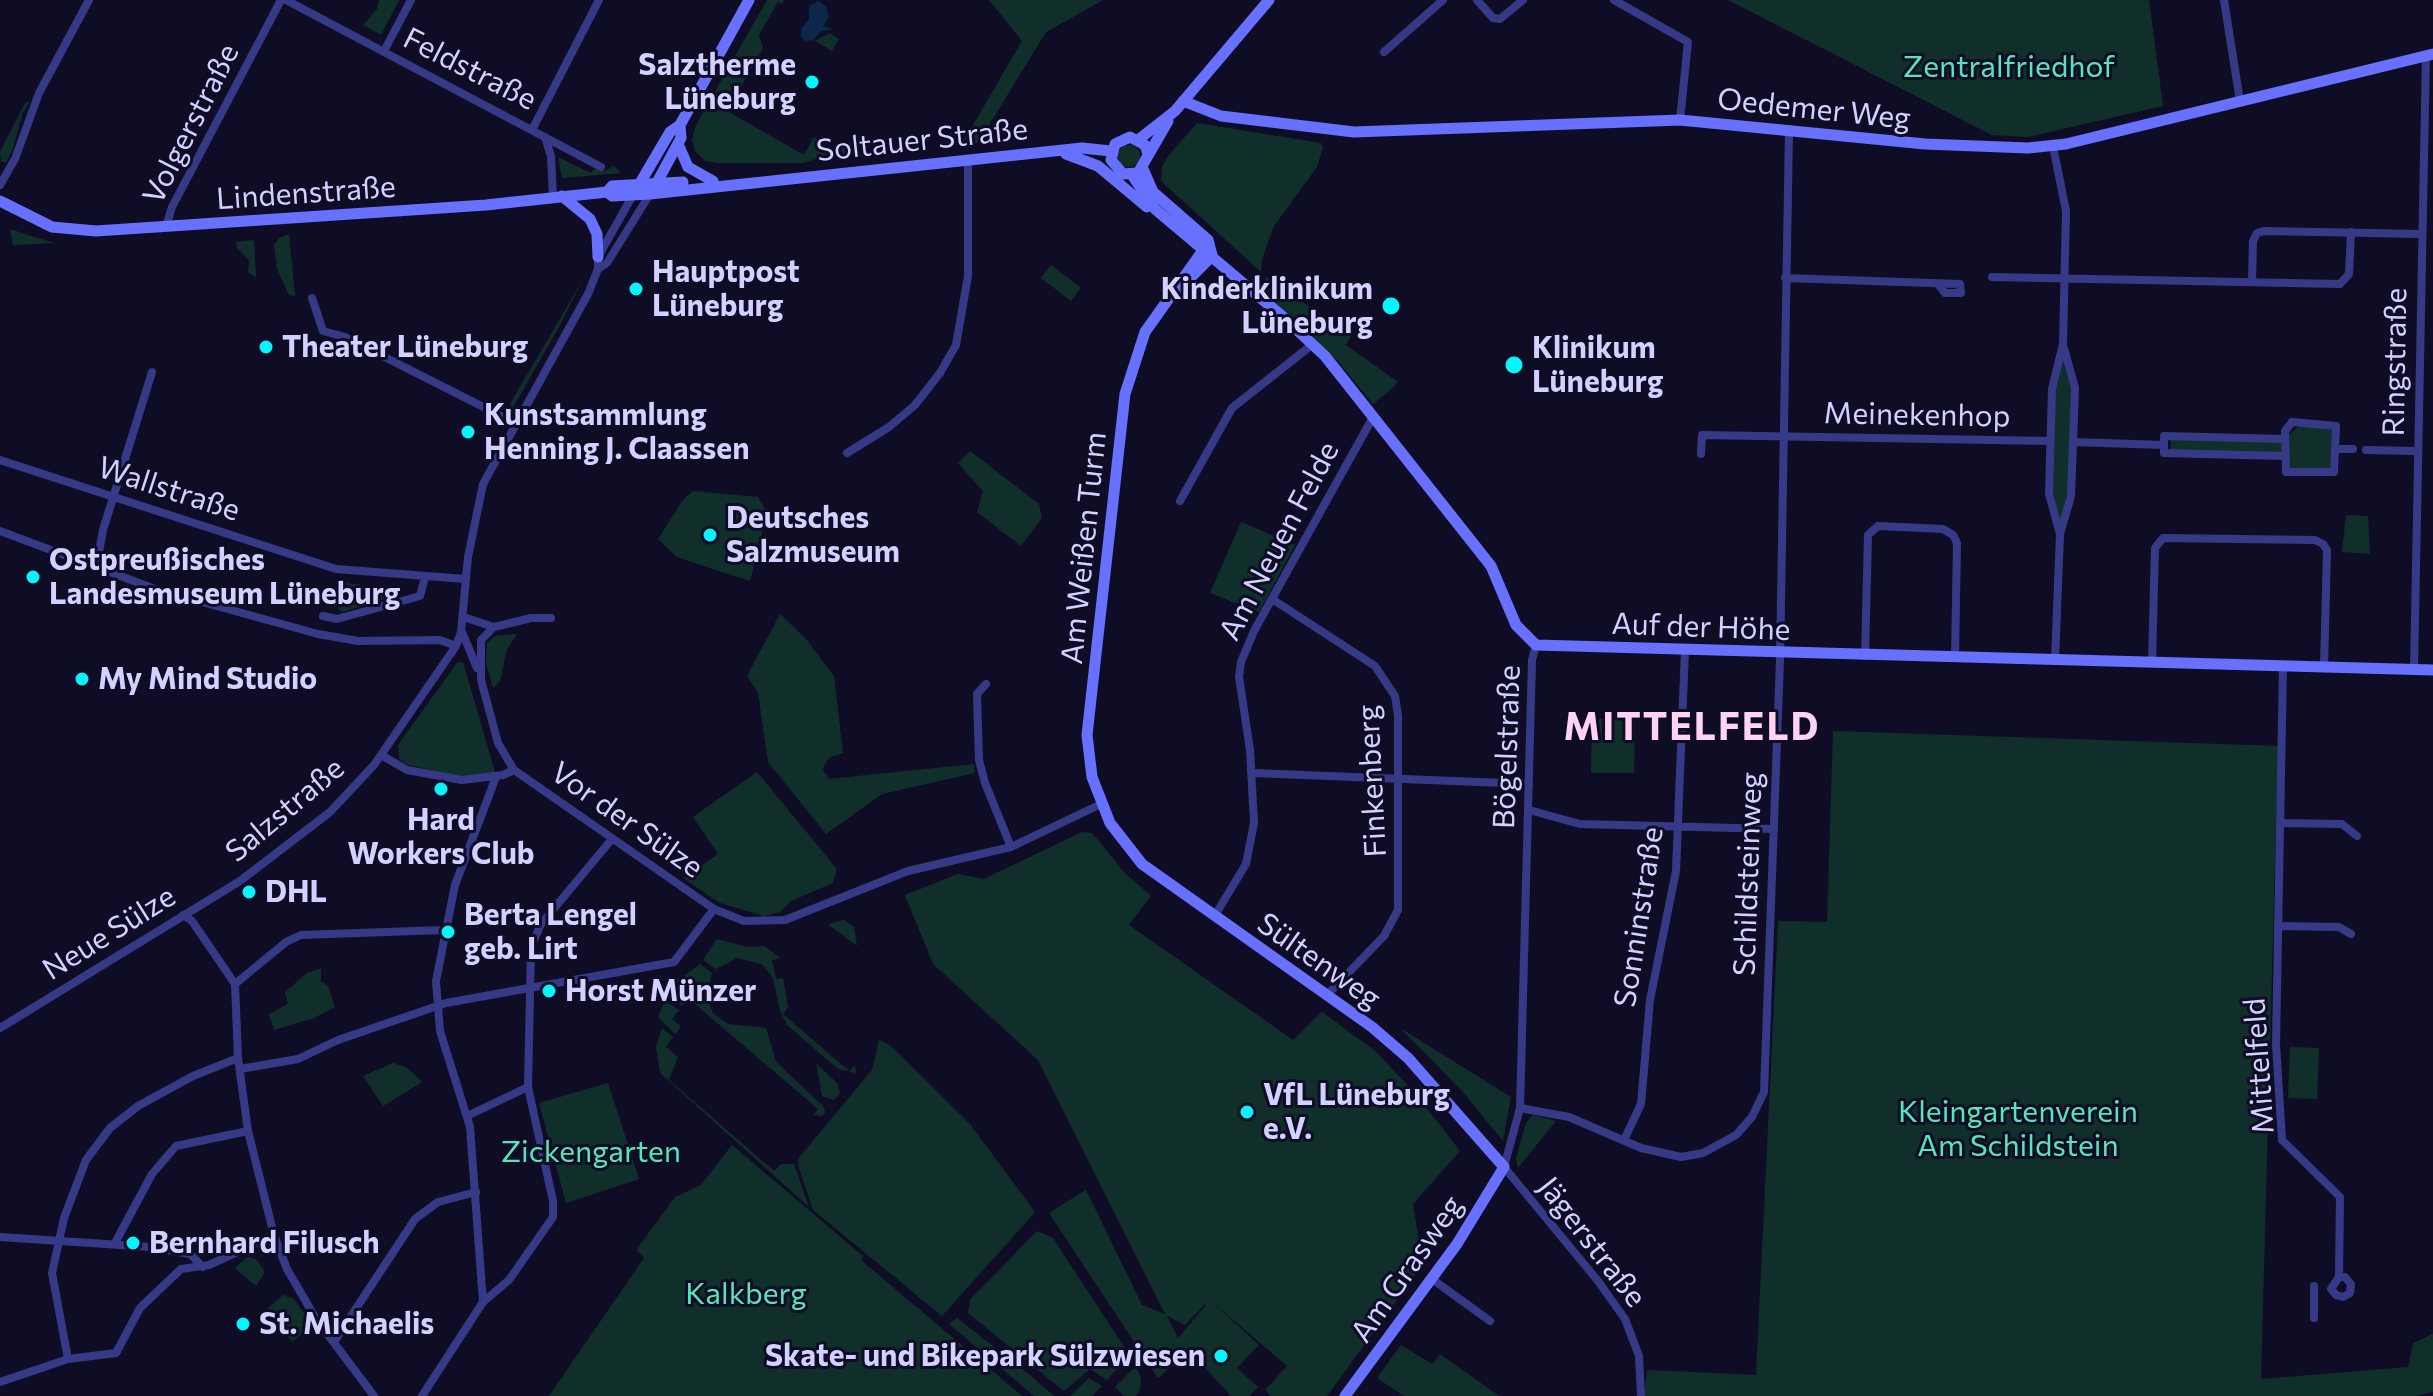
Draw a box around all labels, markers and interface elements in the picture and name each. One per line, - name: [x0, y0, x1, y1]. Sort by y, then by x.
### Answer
- street label: Feldstraße: [397, 20, 543, 118]
- street label: Volgerstraße: [135, 38, 247, 210]
- place label: Salztherme Lüneburg: [638, 47, 796, 118]
- park label: Zentralfriedhof: [1903, 49, 2115, 85]
- marker: Salztherme Lüneburg: [803, 73, 821, 91]
- street label: Oedemer Weg: [1716, 81, 1912, 137]
- street label: Soltauer Straße: [814, 111, 1030, 169]
- street label: Lindenstraße: [215, 169, 397, 217]
- place label: Hauptpost Lüneburg: [652, 254, 800, 324]
- place label: Kinderklinikum Lüneburg: [1161, 271, 1373, 342]
- marker: Hauptpost Lüneburg: [627, 280, 645, 298]
- street label: Ringstraße: [2376, 287, 2414, 437]
- marker: Kinderklinikum Lüneburg: [1380, 295, 1402, 317]
- place label: Theater Lüneburg: [282, 329, 528, 365]
- place label: Klinikum Lüneburg: [1532, 330, 1663, 400]
- marker: Theater Lüneburg: [257, 338, 275, 356]
- marker: Klinikum Lüneburg: [1503, 354, 1525, 376]
- street label: Meinekenhop: [1823, 395, 2011, 435]
- place label: Kunstsammlung Henning J. Claassen: [484, 397, 749, 468]
- marker: Kunstsammlung Henning J. Claassen: [459, 423, 477, 441]
- street label: Am Weißen Turm: [1054, 430, 1114, 666]
- street label: Am Neuen Felde: [1212, 436, 1346, 646]
- street label: Wallstraße: [93, 449, 245, 529]
- place label: Deutsches Salzmuseum: [726, 500, 900, 570]
- marker: Deutsches Salzmuseum: [701, 526, 719, 544]
- place label: Ostpreußisches Landesmuseum Lüneburg: [49, 542, 400, 612]
- marker: Ostpreußisches Landesmuseum Lüneburg: [24, 568, 42, 586]
- street label: Auf der Höhe: [1611, 606, 1791, 648]
- place label: My Mind Studio: [98, 661, 317, 697]
- street label: Bögelstraße: [1486, 664, 1528, 830]
- marker: My Mind Studio: [73, 670, 91, 688]
- street label: Finkenberg: [1350, 704, 1394, 858]
- district label: MITTELFELD: [1564, 704, 1820, 750]
- street label: Salzstraße: [219, 750, 351, 870]
- street label: Vor der Sülze: [544, 754, 710, 886]
- street label: Schildsteinweg: [1726, 771, 1770, 977]
- marker: Hard Workers Club: [432, 780, 450, 798]
- place label: Hard Workers Club: [347, 802, 535, 872]
- street label: Sonninstraße: [1607, 824, 1671, 1010]
- place label: DHL: [265, 874, 327, 910]
- street label: Neue Sülze: [36, 878, 182, 988]
- marker: DHL: [240, 883, 258, 901]
- place label: Berta Lengel geb. Lirt: [464, 897, 637, 968]
- street label: Sültenweg: [1250, 905, 1388, 1017]
- marker: Berta Lengel geb. Lirt: [439, 923, 457, 941]
- place label: Horst Münzer: [565, 973, 756, 1009]
- marker: Horst Münzer: [540, 982, 558, 1000]
- street label: Mittelfeld: [2236, 997, 2282, 1135]
- place label: VfL Lüneburg e.V.: [1263, 1077, 1450, 1148]
- park label: Kleingartenverein Am Schildstein: [1898, 1094, 2138, 1164]
- marker: VfL Lüneburg e.V.: [1238, 1103, 1256, 1121]
- park label: Zickengarten: [501, 1134, 681, 1170]
- street label: Jägerstraße: [1530, 1170, 1654, 1314]
- street label: Am Grasweg: [1343, 1189, 1471, 1349]
- place label: Bernhard Filusch: [149, 1225, 380, 1261]
- marker: Bernhard Filusch: [124, 1234, 142, 1252]
- park label: Kalkberg: [685, 1276, 807, 1312]
- place label: St. Michaelis: [259, 1306, 434, 1342]
- marker: St. Michaelis: [234, 1315, 252, 1333]
- place label: Skate- und Bikepark Sülzwiesen: [765, 1338, 1205, 1374]
- marker: Skate- und Bikepark Sülzwiesen: [1212, 1347, 1230, 1365]

